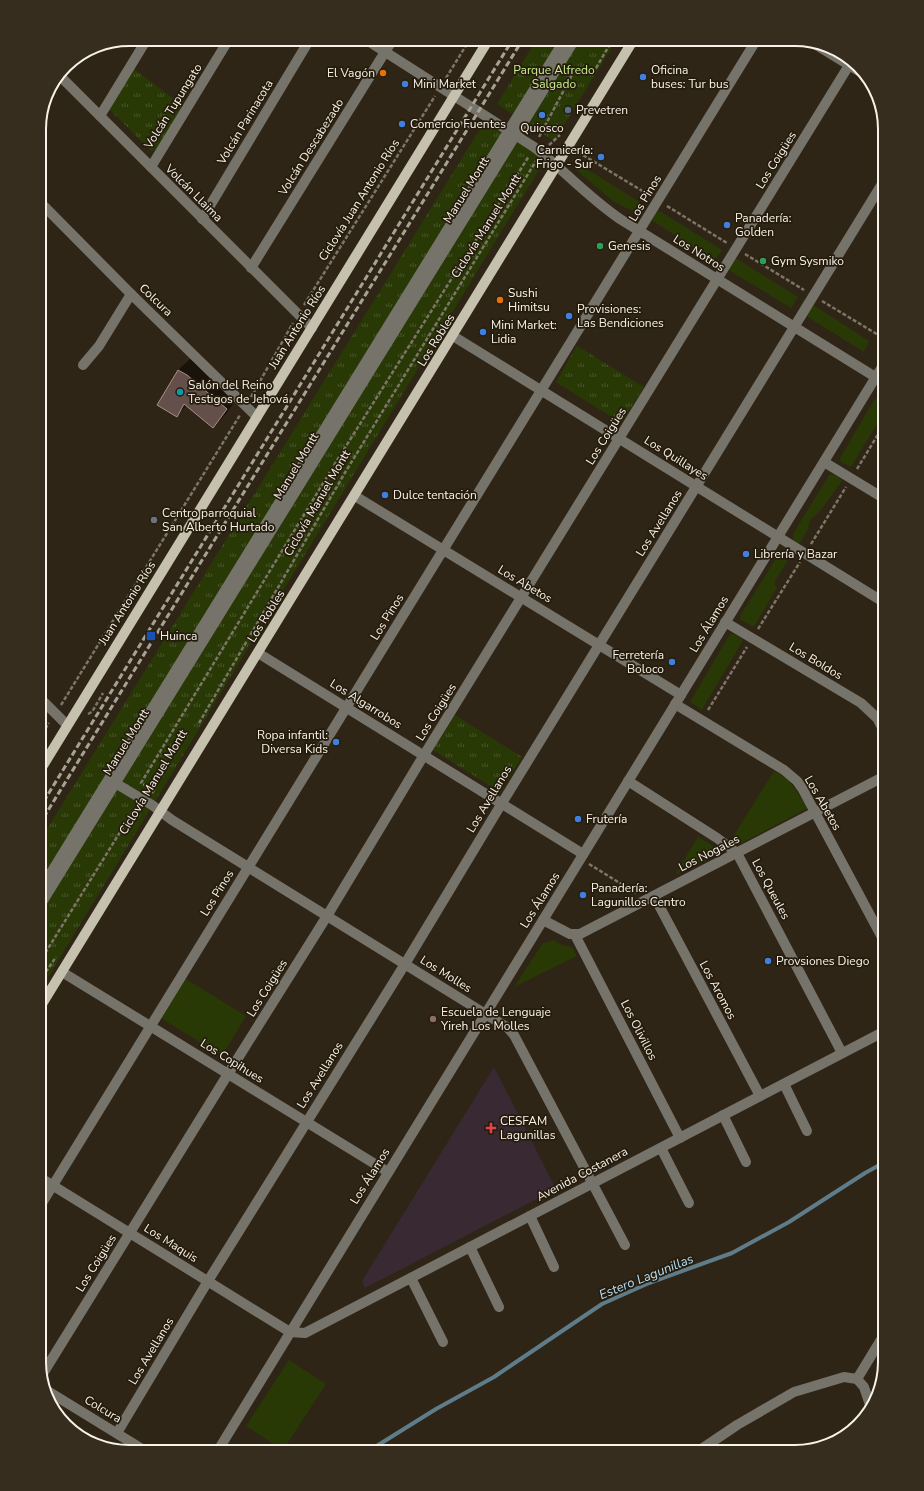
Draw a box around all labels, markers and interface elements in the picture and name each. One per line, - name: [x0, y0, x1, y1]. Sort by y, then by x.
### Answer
- street label: Volcán Tupungato: [140, 60, 206, 152]
- park label: Parque Alfredo Salgado: [513, 62, 595, 92]
- place label: Oficina buses: Tur bus: [651, 62, 729, 92]
- place label: El Vagón: [327, 65, 375, 81]
- marker: El Vagón: [378, 68, 388, 78]
- marker: Oficina buses: Tur bus: [638, 72, 648, 82]
- place label: Mini Market: [413, 76, 477, 92]
- street label: Volcán Parinacota: [213, 77, 277, 168]
- marker: Mini Market: [400, 79, 410, 89]
- street label: Volcán Descabezado: [274, 95, 347, 199]
- place label: Prevetren: [576, 102, 628, 118]
- marker: Prevetren: [563, 105, 573, 115]
- marker: Quiosco: [537, 110, 547, 120]
- place label: Comercio Fuentes: [410, 116, 506, 132]
- marker: Comercio Fuentes: [397, 119, 407, 129]
- place label: Quiosco: [520, 120, 564, 136]
- street label: Los Coigües: [752, 128, 800, 192]
- street label: Ciclovía Juan Antonio Ríos: [315, 136, 403, 264]
- place label: Carnicería: Frigo - Sur: [536, 142, 594, 172]
- marker: Carnicería: Frigo - Sur: [596, 152, 606, 162]
- street label: Manuel Montt: [439, 153, 493, 226]
- street label: Volcán Llaima: [161, 160, 226, 225]
- street label: Ciclovía Manuel Montt: [447, 170, 525, 281]
- street label: Los Pinos: [625, 172, 665, 224]
- place label: Panadería: Golden: [735, 210, 791, 240]
- marker: Panadería: Golden: [722, 220, 732, 230]
- street label: Los Notros: [670, 231, 728, 275]
- place label: Genesis: [608, 238, 651, 254]
- marker: Genesis: [595, 241, 605, 251]
- place label: Gym Sysmiko: [771, 253, 844, 269]
- marker: Gym Sysmiko: [758, 256, 768, 266]
- street label: Colcura: [136, 280, 176, 320]
- street label: Juan Antonio Ríos: [264, 282, 329, 373]
- place label: Sushi Himitsu: [508, 285, 550, 315]
- marker: Sushi Himitsu: [495, 295, 505, 305]
- place label: Provisiones: Las Bendiciones: [577, 301, 664, 331]
- street label: Los Robles: [414, 310, 459, 369]
- marker: Provisiones: Las Bendiciones: [564, 311, 574, 321]
- place label: Mini Market: Lidia: [491, 317, 557, 347]
- marker: Mini Market: Lidia: [478, 327, 488, 337]
- place label: Salón del Reino Testigos de Jehová: [188, 377, 289, 407]
- marker: Salón del Reino Testigos de Jehová: [175, 387, 185, 397]
- street label: Los Coigües: [582, 404, 630, 468]
- street label: Manuel Montt: [270, 429, 323, 502]
- street label: Los Quillayes: [641, 432, 711, 484]
- street label: Ciclovía Manuel Montt: [280, 446, 354, 559]
- place label: Dulce tentación: [393, 487, 477, 503]
- street label: Los Avellanos: [632, 487, 686, 559]
- marker: Dulce tentación: [380, 490, 390, 500]
- place label: Centro parroquial San Alberto Hurtado: [162, 505, 275, 535]
- marker: Centro parroquial San Alberto Hurtado: [149, 515, 159, 525]
- place label: Librería y Bazar: [754, 546, 838, 562]
- marker: Librería y Bazar: [741, 549, 751, 559]
- street label: Juan Antonio Ríos: [94, 558, 159, 649]
- street label: Los Abetos: [495, 562, 555, 607]
- street label: Los Robles: [244, 586, 289, 645]
- street label: Los Pinos: [367, 591, 408, 643]
- street label: Los Álamos: [686, 593, 732, 655]
- place label: Huinca: [160, 628, 197, 644]
- marker: Huinca: [145, 630, 157, 642]
- street label: Los Boldos: [786, 639, 846, 683]
- place label: Ferretería Boloco: [612, 647, 664, 677]
- marker: Ferretería Boloco: [667, 657, 677, 667]
- street label: Los Algarrobos: [327, 675, 405, 733]
- street label: Los Coigües: [412, 680, 460, 744]
- street label: Manuel Montt: [99, 705, 153, 778]
- street label: Ciclovía Manuel Montt: [115, 726, 191, 838]
- place label: Ropa infantil: Diversa Kids: [257, 727, 328, 757]
- marker: Ropa infantil: Diversa Kids: [331, 737, 341, 747]
- street label: Los Avellanos: [463, 762, 515, 836]
- street label: Los Abetos: [801, 773, 845, 833]
- place label: Frutería: [586, 811, 627, 827]
- marker: Frutería: [573, 814, 583, 824]
- street label: Los Nogales: [676, 831, 742, 875]
- street label: Los Queules: [748, 856, 794, 922]
- street label: Los Pinos: [197, 867, 238, 919]
- street label: Los Álamos: [516, 869, 564, 931]
- place label: Panadería: Lagunillos Centro: [591, 880, 686, 910]
- marker: Panadería: Lagunillos Centro: [578, 890, 588, 900]
- street label: Los Molles: [417, 952, 475, 996]
- place label: Provsiones Diego: [776, 953, 870, 969]
- street label: Los Coigües: [243, 956, 291, 1020]
- marker: Provsiones Diego: [763, 956, 773, 966]
- street label: Los Aromos: [696, 958, 740, 1022]
- street label: Los Olivillos: [617, 997, 661, 1063]
- place label: Escuela de Lenguaje Yireh Los Molles: [440, 1004, 551, 1034]
- marker: Escuela de Lenguaje Yireh Los Molles: [428, 1014, 438, 1024]
- street label: Los Copihues: [197, 1035, 267, 1087]
- street label: Los Avellanos: [293, 1039, 347, 1111]
- place label: CESFAM Lagunillas: [500, 1113, 556, 1143]
- marker: CESFAM Lagunillas: [485, 1122, 497, 1134]
- street label: Avenida Costanera: [534, 1143, 630, 1205]
- street label: Los Álamos: [346, 1145, 394, 1207]
- street label: Los Maquis: [141, 1220, 201, 1266]
- street label: Los Coigües: [72, 1231, 120, 1295]
- water label: Estero Lagunillas: [596, 1250, 696, 1304]
- street label: Los Avellanos: [125, 1314, 177, 1388]
- street label: Colcura: [81, 1392, 125, 1426]

